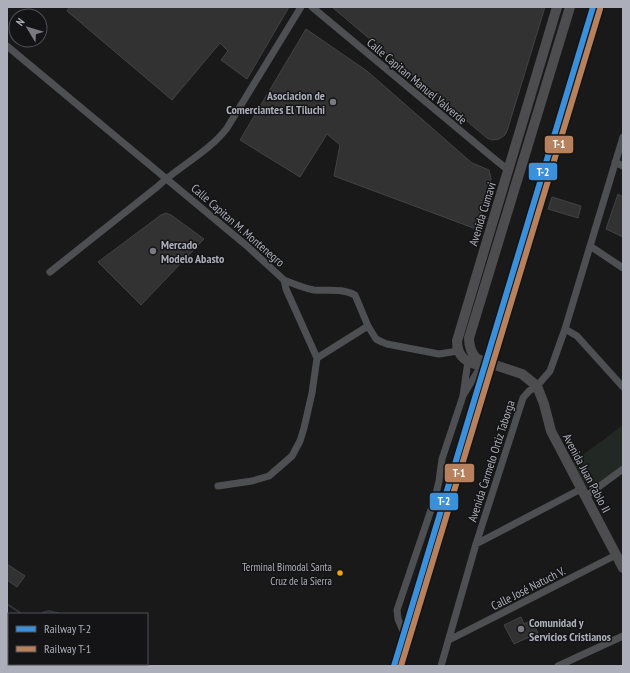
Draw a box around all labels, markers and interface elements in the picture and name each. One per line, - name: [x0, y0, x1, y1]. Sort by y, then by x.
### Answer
- north arrow: [8, 8, 48, 48]
- text: N: [13, 15, 27, 28]
- street label: Calle Capitan Manuel Valverde: [364, 35, 470, 127]
- place label: Asociacion de Comerciantes El Tiluchi: [226, 88, 325, 117]
- marker: Asociacion de Comerciantes El Tiluchi: [328, 97, 338, 107]
- line badge: T-1: [544, 135, 574, 154]
- text: T-1: [553, 137, 565, 151]
- line badge: T-2: [528, 162, 558, 181]
- text: T-2: [537, 165, 549, 179]
- street label: Calle Capitan M. Montenegro: [188, 180, 288, 270]
- street label: Avenida Cumavi: [465, 180, 499, 248]
- place label: Mercado Modelo Abasto: [161, 237, 225, 266]
- marker: Mercado Modelo Abasto: [148, 246, 158, 256]
- street label: Avenida Carmelo Ortiz Taborga: [464, 398, 518, 524]
- street label: Avenida Juan Pablo II: [560, 431, 614, 515]
- line badge: T-1: [444, 463, 475, 483]
- text: T-1: [453, 466, 465, 480]
- line badge: T-2: [429, 492, 459, 511]
- text: T-2: [438, 494, 450, 508]
- place label: Terminal Bimodal Santa Cruz de la Sierra: [242, 560, 332, 588]
- street label: Calle José Natuch V.: [488, 563, 568, 613]
- marker: Terminal Bimodal Santa Cruz de la Sierra: [335, 568, 345, 578]
- legend: [8, 613, 148, 665]
- place label: Comunidad y Servicios Cristianos: [529, 615, 611, 644]
- text: Railway T-2: [44, 621, 91, 636]
- marker: Comunidad y Servicios Cristianos: [516, 624, 526, 634]
- text: Railway T-1: [44, 641, 91, 656]

